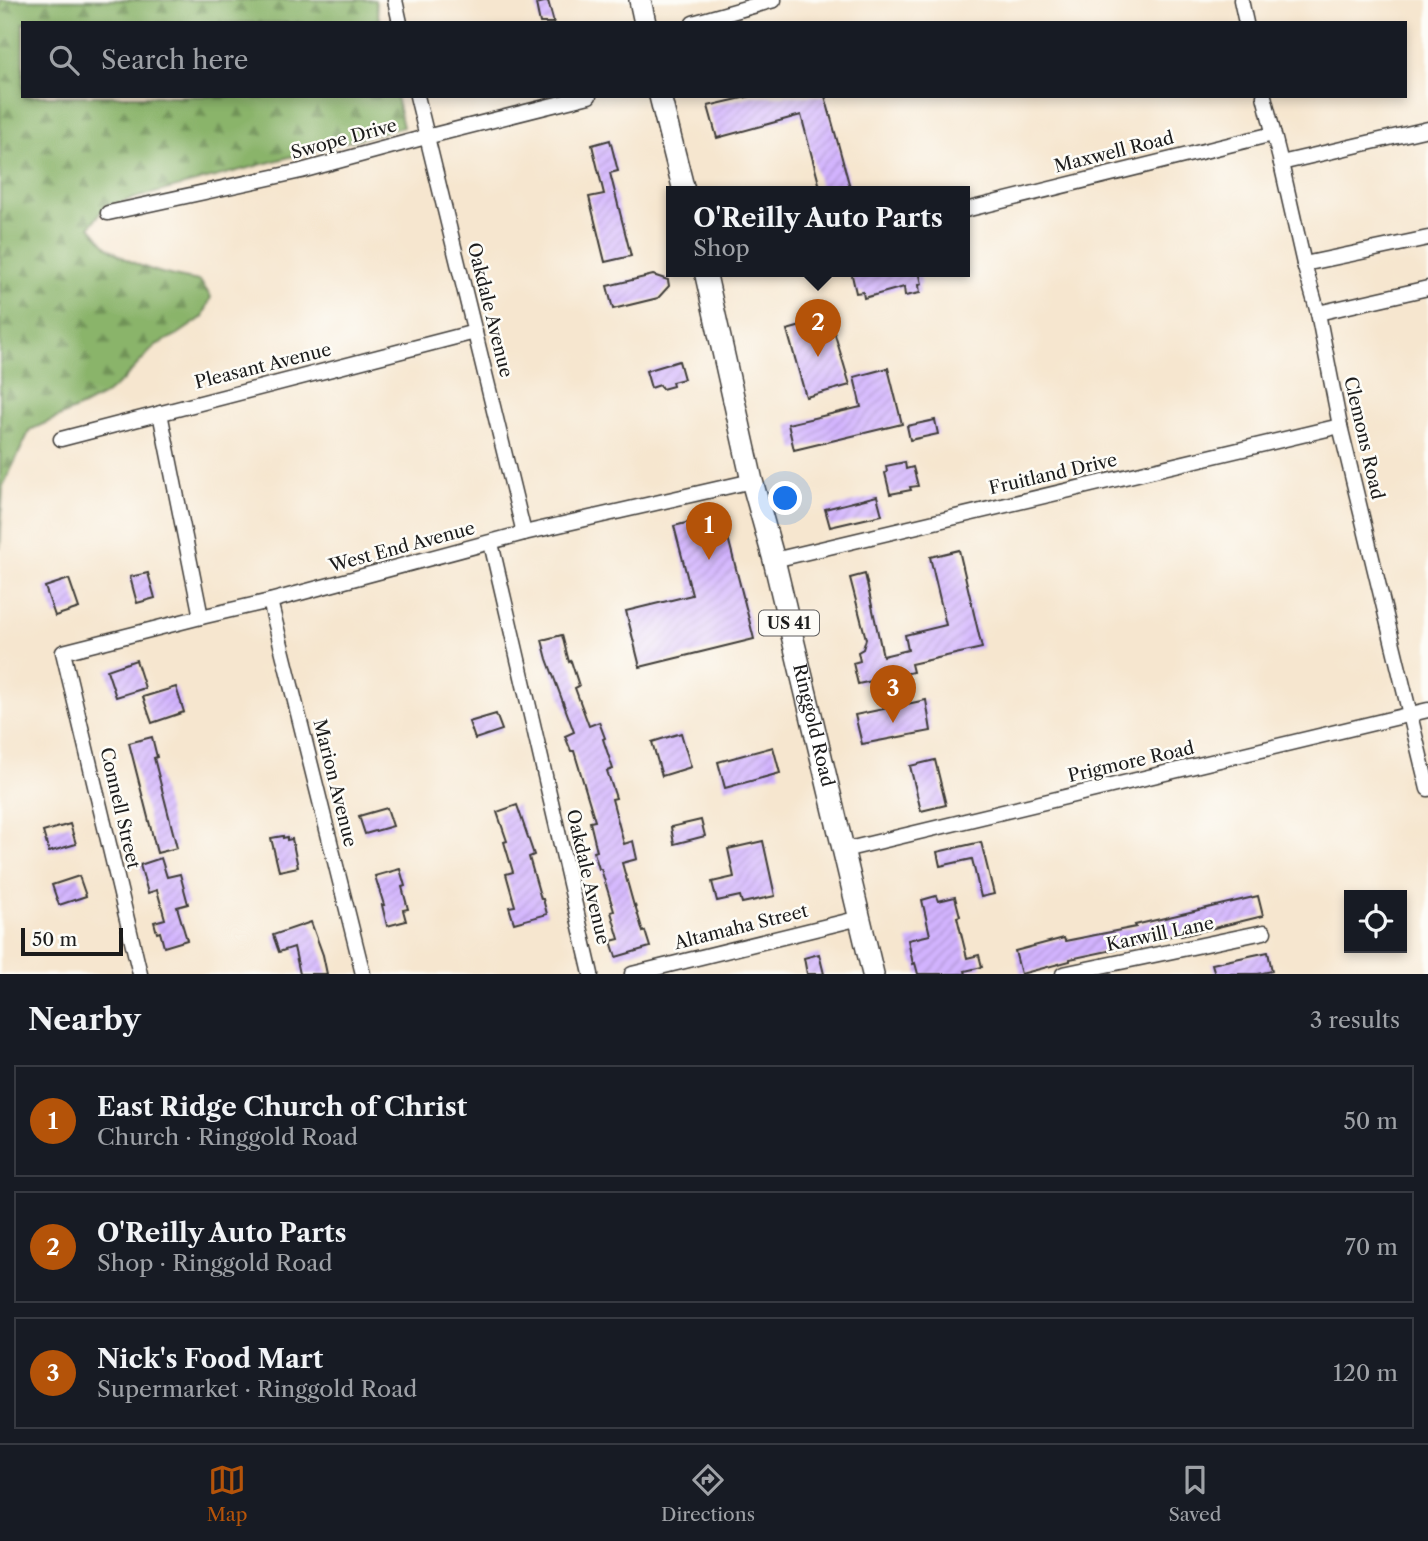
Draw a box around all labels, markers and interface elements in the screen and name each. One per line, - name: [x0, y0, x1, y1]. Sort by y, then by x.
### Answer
- search box: [21, 21, 1407, 98]
- icon: search: [45, 41, 83, 79]
- text: Search here: [101, 44, 248, 76]
- street label: Swope Drive: [289, 114, 399, 164]
- street label: Maxwell Road: [1052, 126, 1176, 177]
- popup: [666, 186, 970, 277]
- text: O'Reilly Auto Parts: [693, 202, 943, 234]
- text: Shop: [693, 234, 750, 262]
- street label: Oakdale Avenue: [463, 240, 517, 380]
- pin: 2: [795, 299, 841, 357]
- street label: Pleasant Avenue: [193, 338, 333, 394]
- street label: Clemons Road: [1339, 374, 1389, 502]
- street label: Fruitland Drive: [987, 449, 1119, 499]
- your location: [768, 481, 802, 515]
- pin: 1: [686, 502, 732, 560]
- street label: West End Avenue: [326, 517, 477, 577]
- road number: US 41: [759, 610, 819, 636]
- street label: Ringgold Road: [788, 662, 839, 789]
- pin: 3: [870, 665, 916, 723]
- street label: Marion Avenue: [308, 717, 362, 849]
- street label: Prigmore Road: [1066, 737, 1196, 787]
- street label: Connell Street: [95, 745, 145, 872]
- street label: Oakdale Avenue: [562, 807, 614, 947]
- map controls: [1344, 890, 1407, 953]
- button: locate: [1344, 890, 1407, 953]
- street label: Altamaha Street: [671, 900, 811, 955]
- street label: Karwill Lane: [1104, 912, 1216, 956]
- scale bar: [21, 925, 122, 957]
- text: 50 m: [32, 928, 77, 951]
- text: Nearby: [28, 1001, 141, 1038]
- text: 3 results: [1310, 1006, 1400, 1034]
- text: East Ridge Church of Christ: [97, 1091, 467, 1123]
- text: 1: [48, 1107, 58, 1135]
- text: 50 m: [1343, 1107, 1398, 1135]
- text: Church · Ringgold Road: [97, 1123, 358, 1151]
- text: O'Reilly Auto Parts: [97, 1217, 347, 1249]
- text: 2: [46, 1233, 60, 1261]
- text: 70 m: [1345, 1233, 1398, 1261]
- text: Shop · Ringgold Road: [97, 1249, 332, 1277]
- text: Nick's Food Mart: [97, 1343, 323, 1375]
- text: 3: [47, 1359, 60, 1387]
- text: 120 m: [1333, 1359, 1398, 1387]
- text: Supermarket · Ringgold Road: [97, 1375, 417, 1403]
- tab: Map: [207, 1461, 248, 1526]
- tab: Directions: [661, 1461, 755, 1526]
- tab: Saved: [1168, 1461, 1221, 1526]

